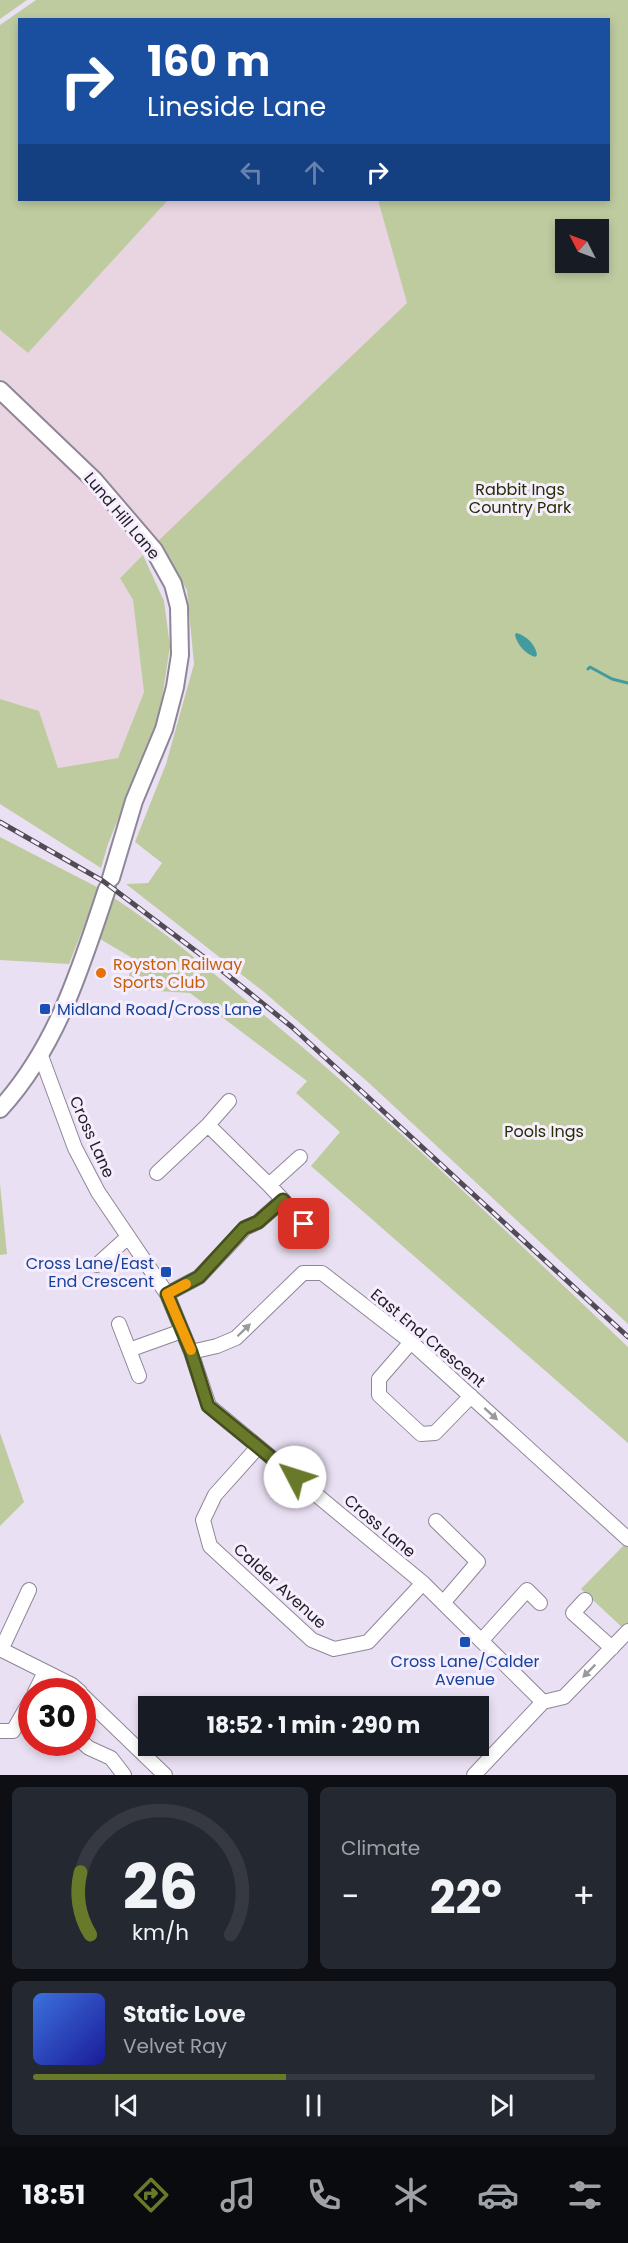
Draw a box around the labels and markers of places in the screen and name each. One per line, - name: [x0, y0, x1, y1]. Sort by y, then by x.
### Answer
- place label: Royston Railway Sports Club: [113, 953, 242, 994]
- marker: Royston Railway Sports Club: [94, 966, 108, 980]
- place label: Midland Road/Cross Lane: [57, 998, 262, 1021]
- marker: Midland Road/Cross Lane: [38, 1002, 52, 1016]
- pin: [278, 1198, 329, 1249]
- place label: Cross Lane/East End Crescent: [26, 1252, 154, 1293]
- marker: Cross Lane/East End Crescent: [159, 1265, 173, 1279]
- marker: Cross Lane/Calder Avenue: [458, 1635, 472, 1649]
- place label: Cross Lane/Calder Avenue: [391, 1650, 539, 1691]

